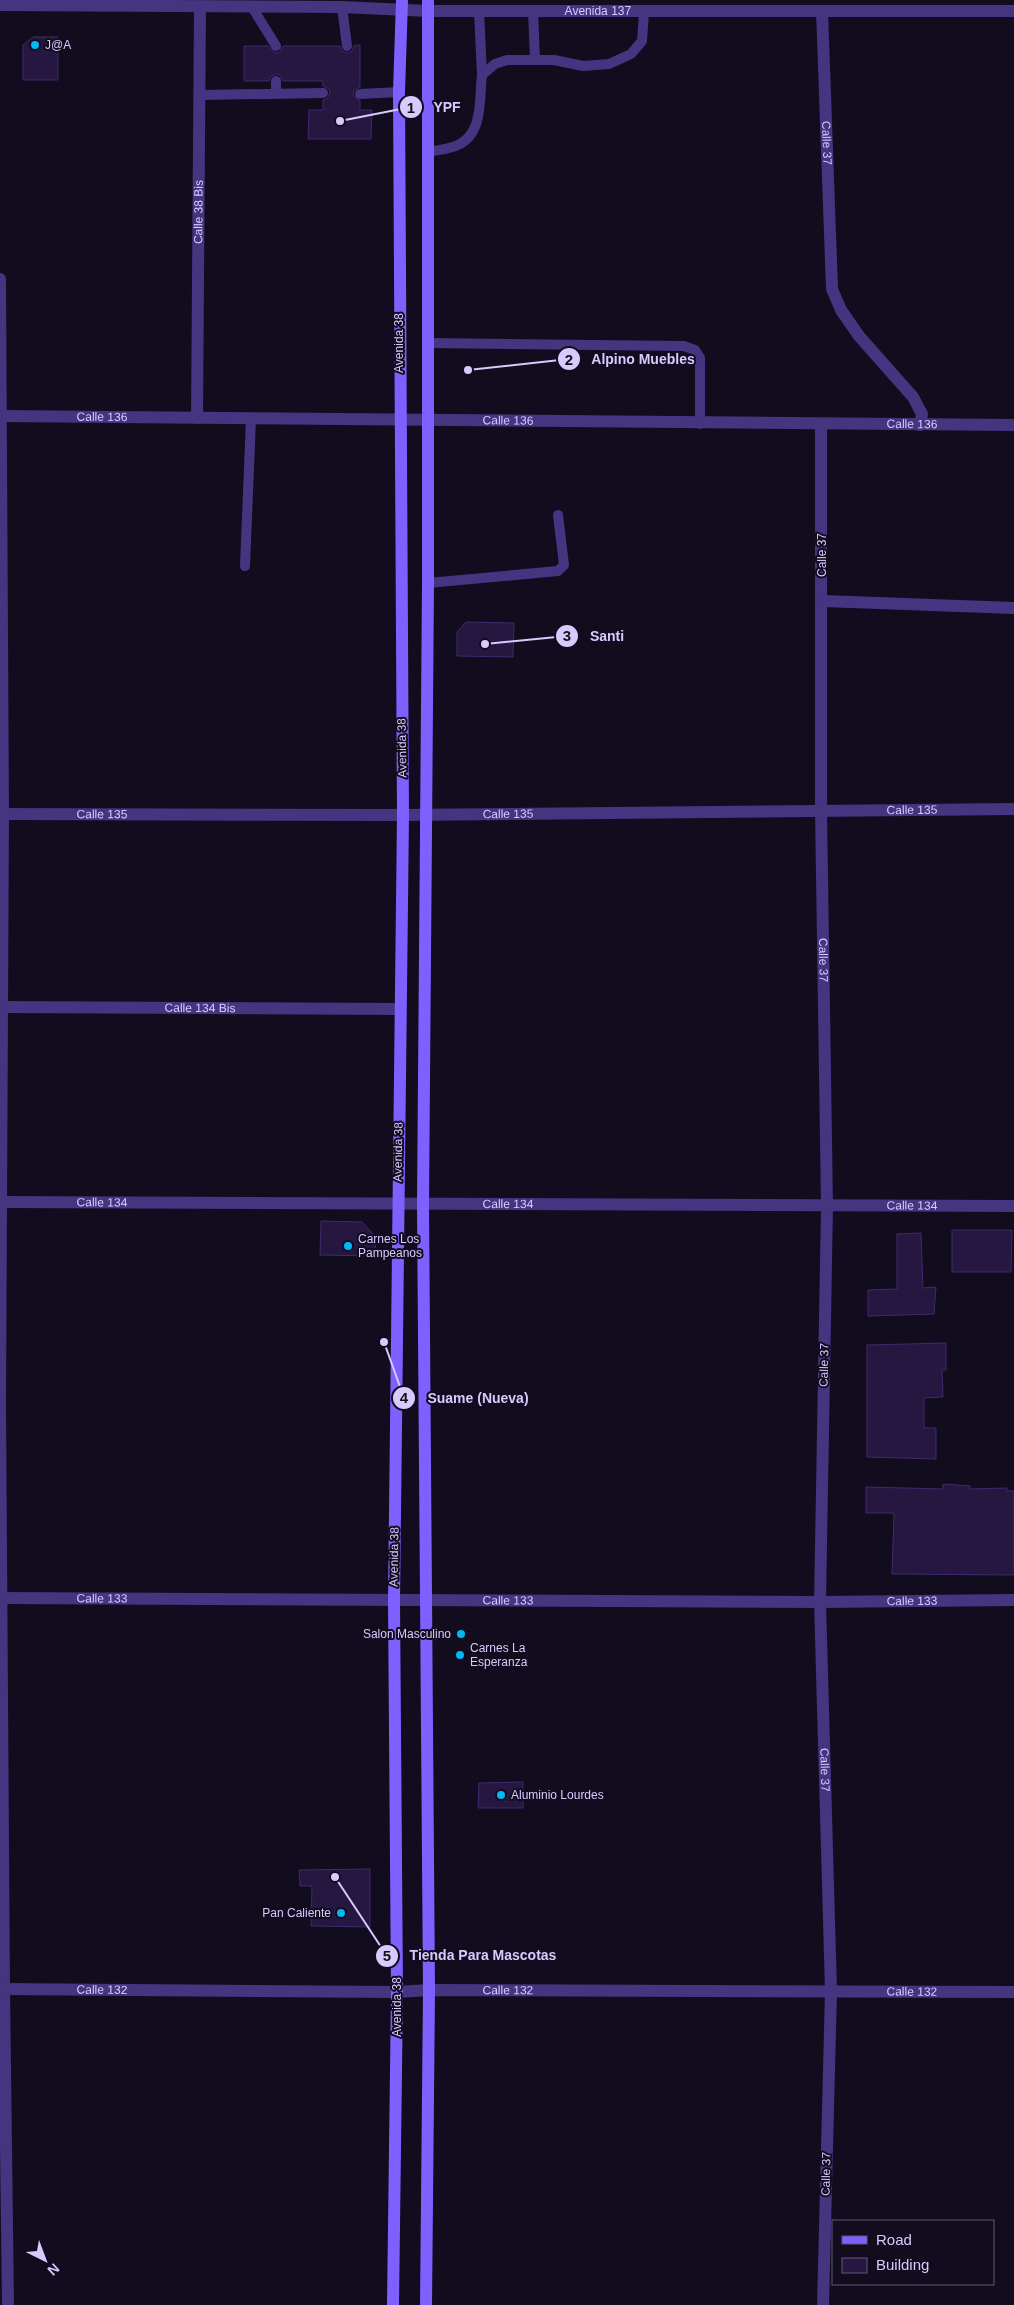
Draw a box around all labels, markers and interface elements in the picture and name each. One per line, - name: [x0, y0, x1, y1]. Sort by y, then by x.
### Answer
- street label: Avenida 137: [565, 4, 632, 18]
- place label: J@A: [45, 38, 71, 52]
- marker: J@A: [29, 39, 41, 51]
- callout: YPF: [398, 93, 470, 122]
- text: 1: [407, 99, 415, 116]
- text: YPF: [433, 99, 461, 115]
- street label: Calle 37: [819, 121, 835, 166]
- street label: Calle 38 Bis: [191, 180, 206, 244]
- street label: Avenida 38: [392, 313, 406, 373]
- callout: Alpino Muebles: [556, 345, 705, 374]
- text: 2: [565, 351, 573, 368]
- text: Alpino Muebles: [591, 351, 695, 367]
- street label: Calle 136: [77, 410, 128, 424]
- street label: Calle 136: [483, 413, 534, 428]
- street label: Calle 136: [887, 417, 938, 431]
- street label: Calle 37: [815, 533, 829, 577]
- callout: Santi: [555, 622, 634, 651]
- text: 3: [563, 627, 571, 644]
- text: Santi: [590, 628, 624, 644]
- street label: Avenida 38: [394, 718, 410, 778]
- street label: Calle 135: [887, 803, 938, 817]
- street label: Calle 135: [77, 807, 128, 821]
- street label: Calle 135: [483, 807, 534, 821]
- street label: Calle 37: [816, 938, 831, 982]
- street label: Calle 134 Bis: [165, 1001, 235, 1015]
- street label: Avenida 38: [390, 1122, 406, 1182]
- street label: Calle 134: [77, 1195, 128, 1210]
- street label: Calle 134: [483, 1197, 534, 1211]
- street label: Calle 134: [887, 1198, 938, 1213]
- place label: Carnes Los Pampeanos: [358, 1232, 422, 1260]
- marker: Carnes Los Pampeanos: [342, 1240, 354, 1252]
- street label: Calle 37: [817, 1343, 831, 1387]
- callout: Suame (Nueva): [392, 1383, 538, 1412]
- text: 4: [400, 1389, 409, 1406]
- text: Suame (Nueva): [427, 1390, 529, 1406]
- street label: Avenida 38: [386, 1527, 402, 1587]
- street label: Calle 133: [77, 1591, 128, 1606]
- street label: Calle 133: [483, 1593, 534, 1608]
- street label: Calle 133: [887, 1594, 938, 1608]
- place label: Salon Masculino: [363, 1627, 451, 1641]
- marker: Salon Masculino: [455, 1628, 467, 1640]
- place label: Carnes La Esperanza: [470, 1641, 528, 1669]
- marker: Carnes La Esperanza: [454, 1649, 466, 1661]
- street label: Calle 37: [817, 1748, 832, 1792]
- place label: Aluminio Lourdes: [511, 1788, 604, 1802]
- marker: Aluminio Lourdes: [495, 1789, 507, 1801]
- place label: Pan Caliente: [262, 1906, 331, 1920]
- marker: Pan Caliente: [335, 1907, 347, 1919]
- callout: Tienda Para Mascotas: [375, 1941, 567, 1970]
- text: 5: [383, 1947, 391, 1964]
- text: Tienda Para Mascotas: [410, 1947, 557, 1963]
- street label: Avenida 38: [390, 1977, 404, 2037]
- street label: Calle 132: [77, 1983, 128, 1997]
- street label: Calle 132: [483, 1983, 534, 1997]
- street label: Calle 132: [887, 1985, 938, 1999]
- street label: Calle 37: [819, 2152, 833, 2196]
- legend: [832, 2220, 994, 2285]
- text: Road: [876, 2231, 912, 2248]
- north arrow: [20, 2235, 70, 2285]
- text: Building: [876, 2256, 929, 2273]
- text: N: [45, 2260, 63, 2279]

